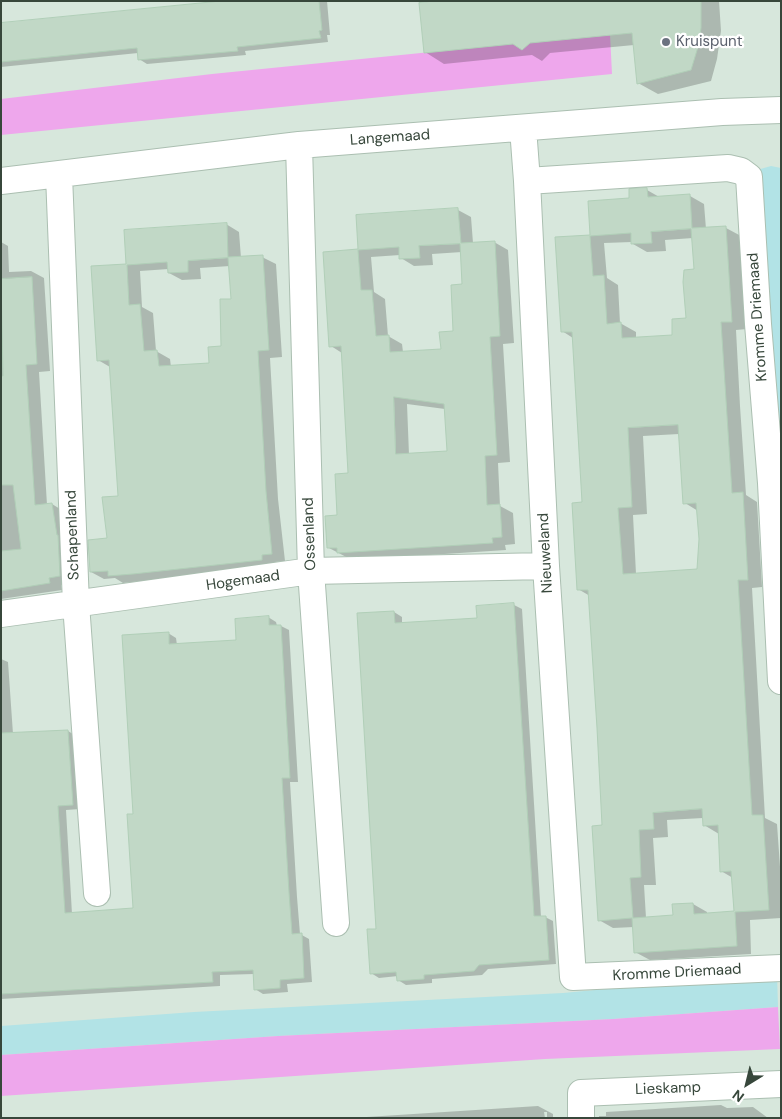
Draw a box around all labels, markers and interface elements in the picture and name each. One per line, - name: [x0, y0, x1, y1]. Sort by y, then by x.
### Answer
- place label: Kruispunt: [676, 33, 743, 51]
- marker: Kruispunt: [660, 36, 672, 48]
- street label: Langemaad: [349, 126, 431, 150]
- street label: Kromme Driemaad: [745, 252, 771, 382]
- street label: Schapenland: [62, 490, 84, 580]
- street label: Ossenland: [300, 497, 320, 571]
- street label: Nieuweland: [535, 512, 557, 594]
- street label: Hogemaad: [205, 567, 281, 595]
- street label: Kromme Driemaad: [612, 961, 742, 985]
- north arrow: [722, 1059, 772, 1109]
- street label: Lieskamp: [635, 1079, 701, 1099]
- text: N: [729, 1086, 748, 1106]

